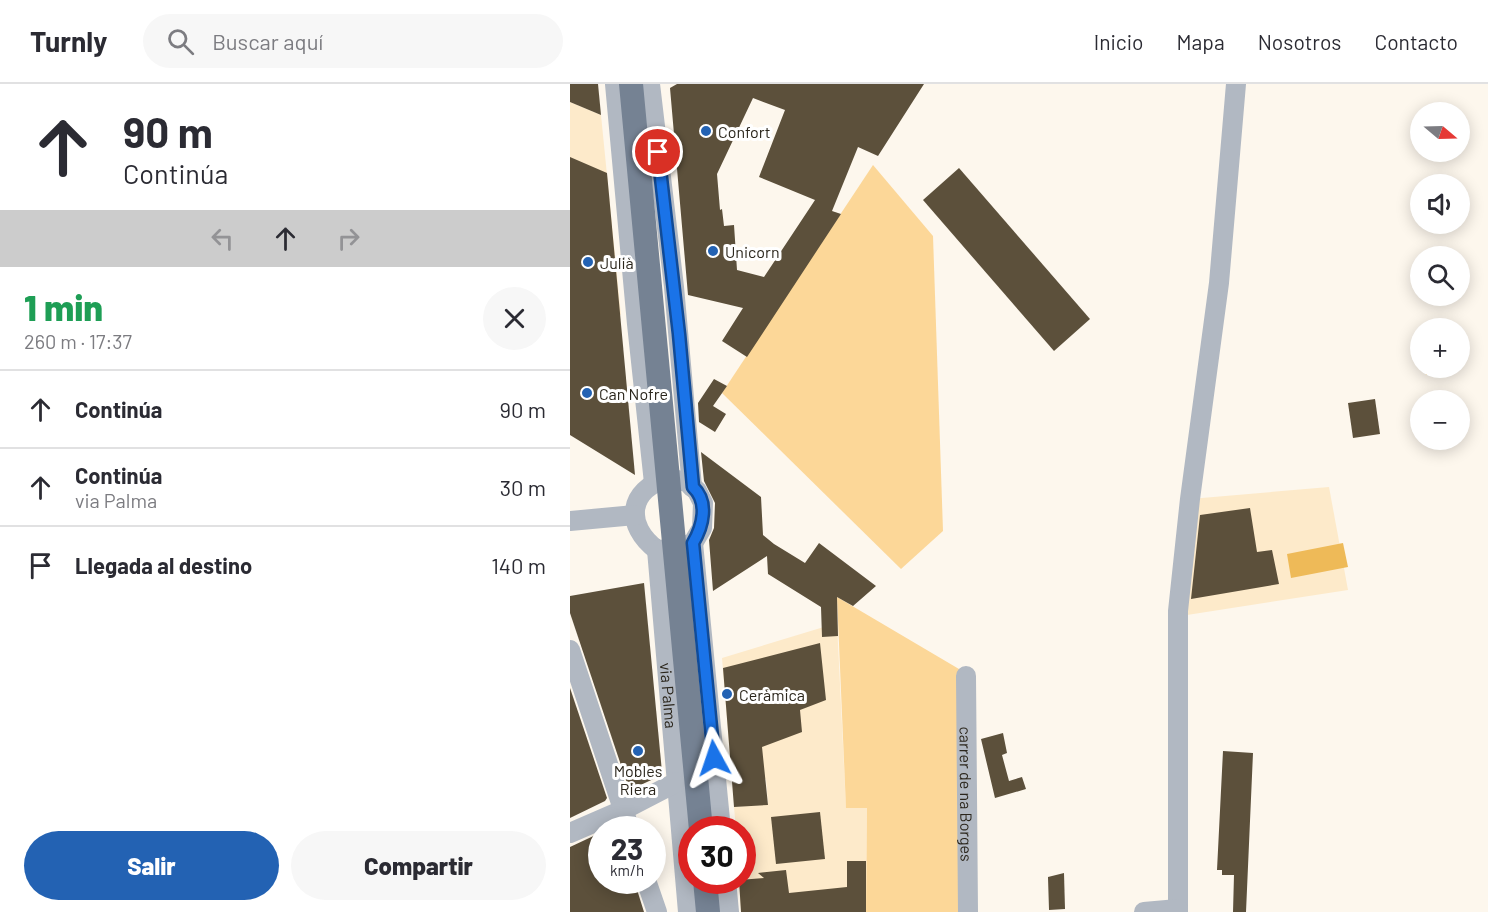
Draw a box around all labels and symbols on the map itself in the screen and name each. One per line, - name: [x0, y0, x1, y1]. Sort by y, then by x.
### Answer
- north arrow: [1410, 102, 1470, 162]
- place label: Confort: [718, 122, 771, 141]
- marker: Confort: [699, 124, 713, 138]
- pin: [632, 126, 683, 177]
- place label: Unicorn: [725, 242, 780, 261]
- marker: Unicorn: [706, 244, 720, 258]
- place label: Julià: [600, 253, 634, 272]
- marker: Julià: [581, 255, 595, 269]
- place label: Can Nofre: [599, 384, 668, 403]
- marker: Can Nofre: [580, 386, 594, 400]
- street label: via Palma: [657, 662, 682, 729]
- place label: Ceràmica: [739, 685, 805, 704]
- marker: Ceràmica: [720, 687, 734, 701]
- position arrow: [682, 726, 746, 790]
- street label: carrer de na Borges: [957, 726, 977, 862]
- marker: Mobles Riera: [631, 744, 645, 758]
- place label: Mobles Riera: [614, 761, 662, 798]
- speed limit sign: 30: [678, 816, 756, 894]

